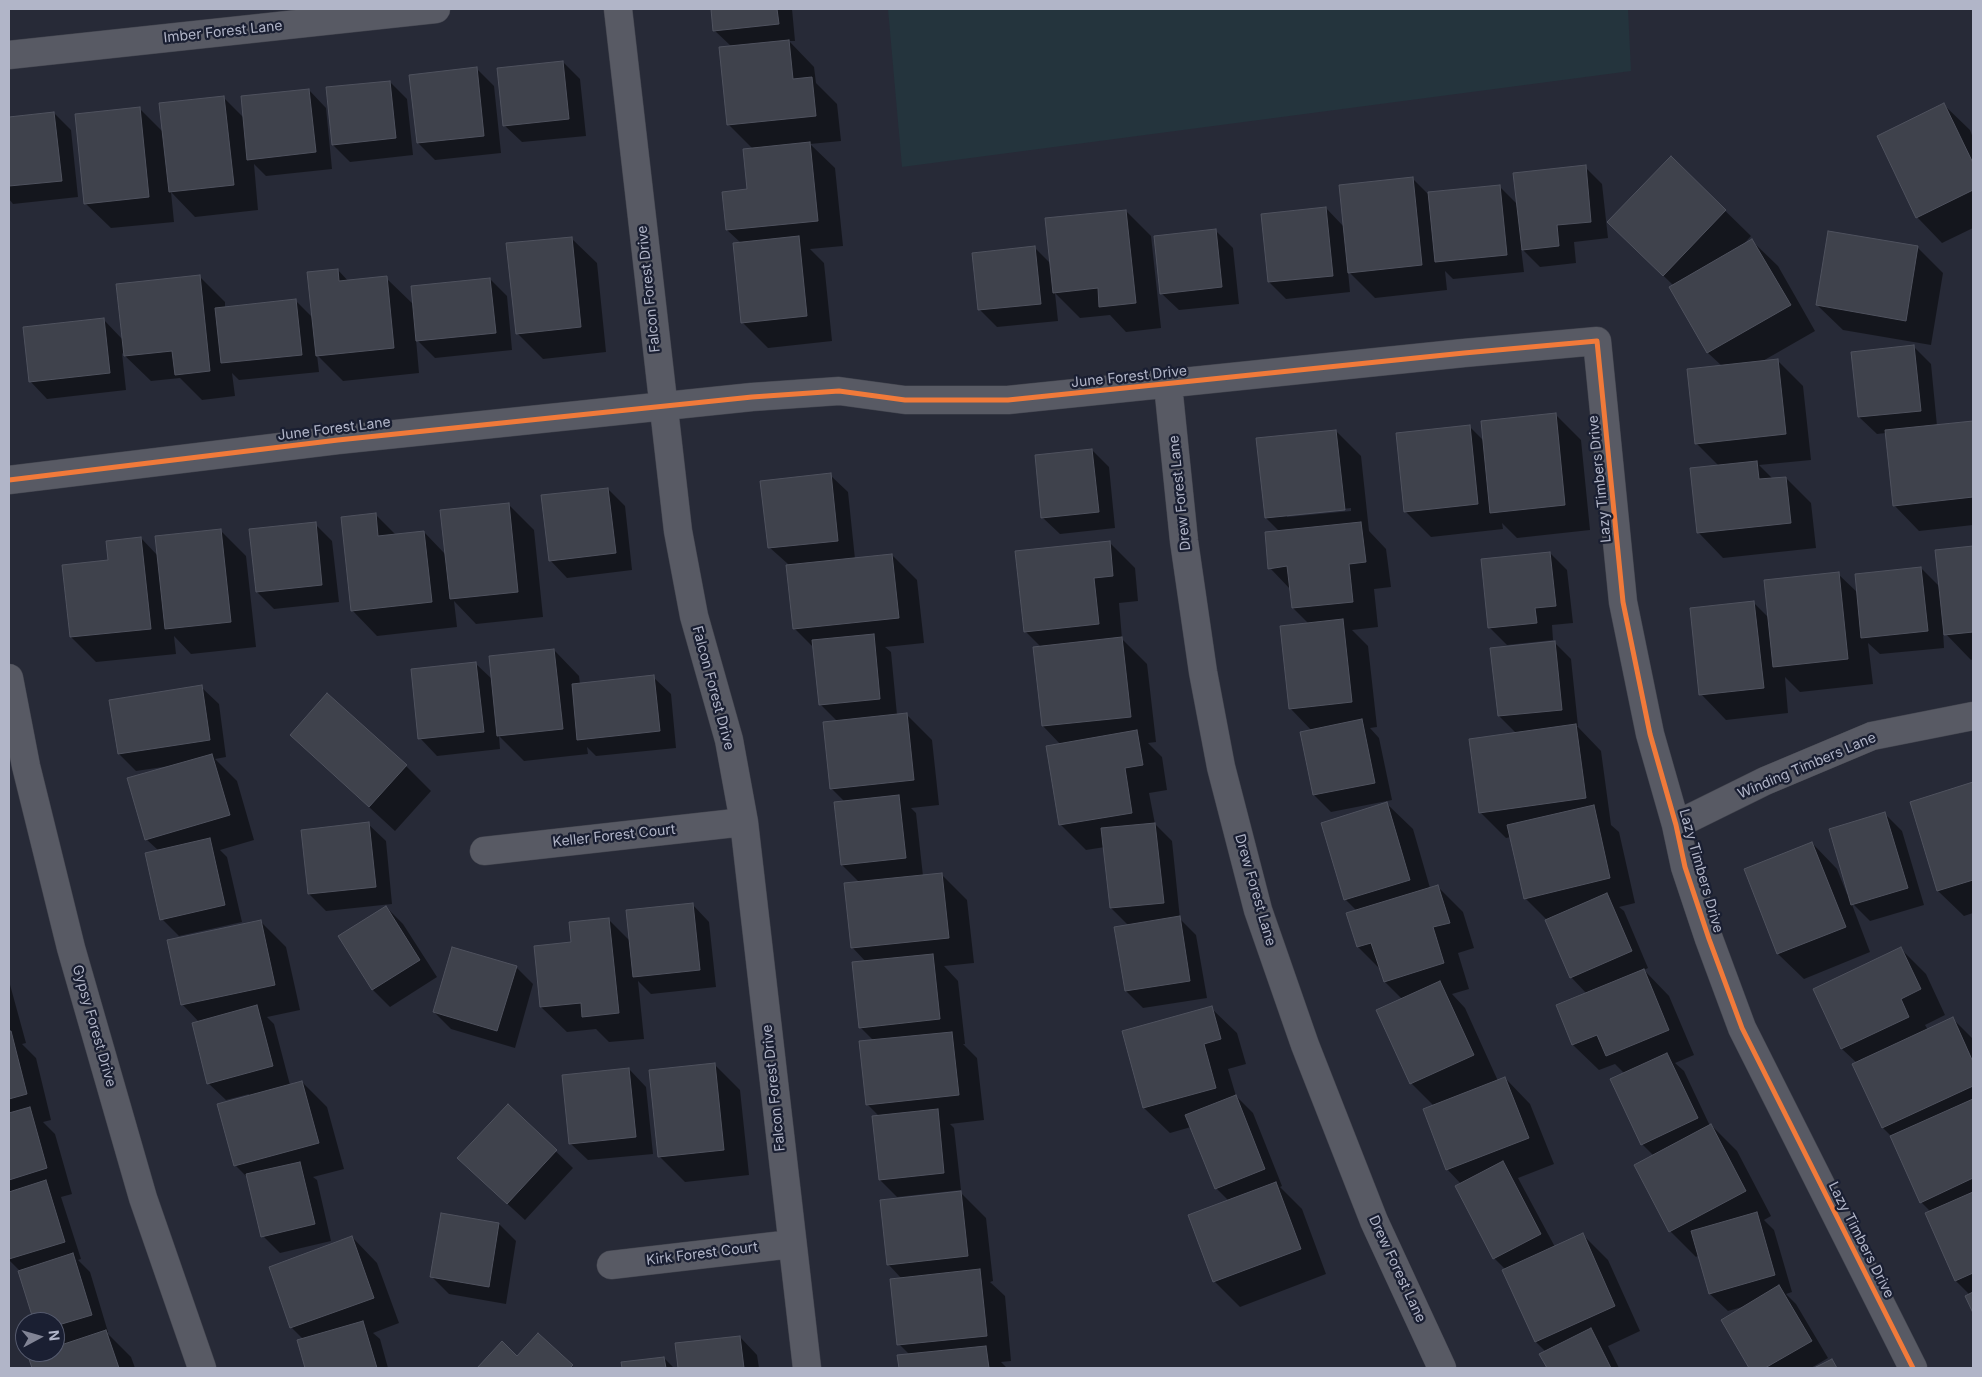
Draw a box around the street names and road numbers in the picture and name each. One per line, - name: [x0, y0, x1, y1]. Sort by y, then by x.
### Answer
- street label: Imber Forest Lane: [163, 17, 283, 47]
- street label: Falcon Forest Drive: [634, 225, 664, 353]
- street label: June Forest Drive: [1070, 363, 1188, 391]
- street label: June Forest Lane: [276, 414, 392, 444]
- street label: Lazy Timbers Drive: [1585, 414, 1615, 544]
- street label: Drew Forest Lane: [1166, 435, 1194, 551]
- street label: Falcon Forest Drive: [688, 624, 738, 752]
- street label: Winding Timbers Lane: [1735, 729, 1879, 803]
- street label: Lazy Timbers Drive: [1675, 807, 1727, 935]
- street label: Keller Forest Court: [552, 821, 676, 851]
- street label: Drew Forest Lane: [1231, 832, 1279, 948]
- street label: Gypsy Forest Drive: [69, 963, 119, 1089]
- street label: Falcon Forest Drive: [759, 1024, 789, 1152]
- street label: Lazy Timbers Drive: [1824, 1179, 1898, 1301]
- street label: Drew Forest Lane: [1365, 1213, 1429, 1325]
- street label: Kirk Forest Court: [645, 1239, 759, 1269]

